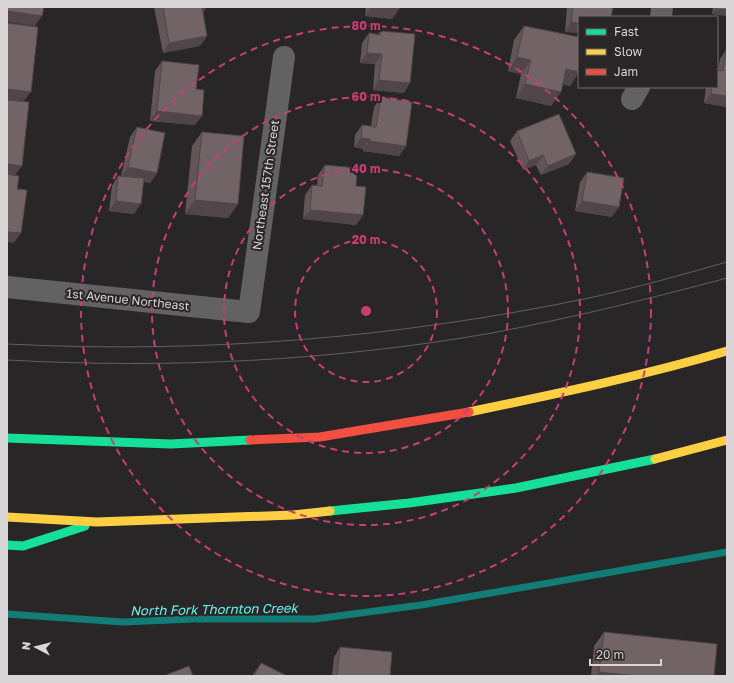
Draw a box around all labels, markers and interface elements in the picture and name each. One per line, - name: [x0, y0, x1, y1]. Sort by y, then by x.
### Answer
- legend: [578, 16, 718, 88]
- text: 80 m: [352, 18, 380, 33]
- text: Fast: [614, 24, 639, 39]
- text: Slow: [614, 44, 642, 59]
- text: Jam: [614, 64, 638, 79]
- text: 60 m: [352, 89, 380, 104]
- street label: Northeast 157th Street: [249, 119, 282, 251]
- text: 40 m: [352, 161, 380, 176]
- text: 20 m: [352, 232, 380, 247]
- street label: 1st Avenue Northeast: [66, 286, 191, 313]
- centre of rings: [359, 304, 373, 318]
- water label: North Fork Thornton Creek: [130, 600, 300, 618]
- north arrow: [16, 627, 56, 667]
- text: N: [19, 641, 33, 651]
- scale bar: [590, 641, 661, 667]
- text: 20 m: [596, 647, 624, 662]

